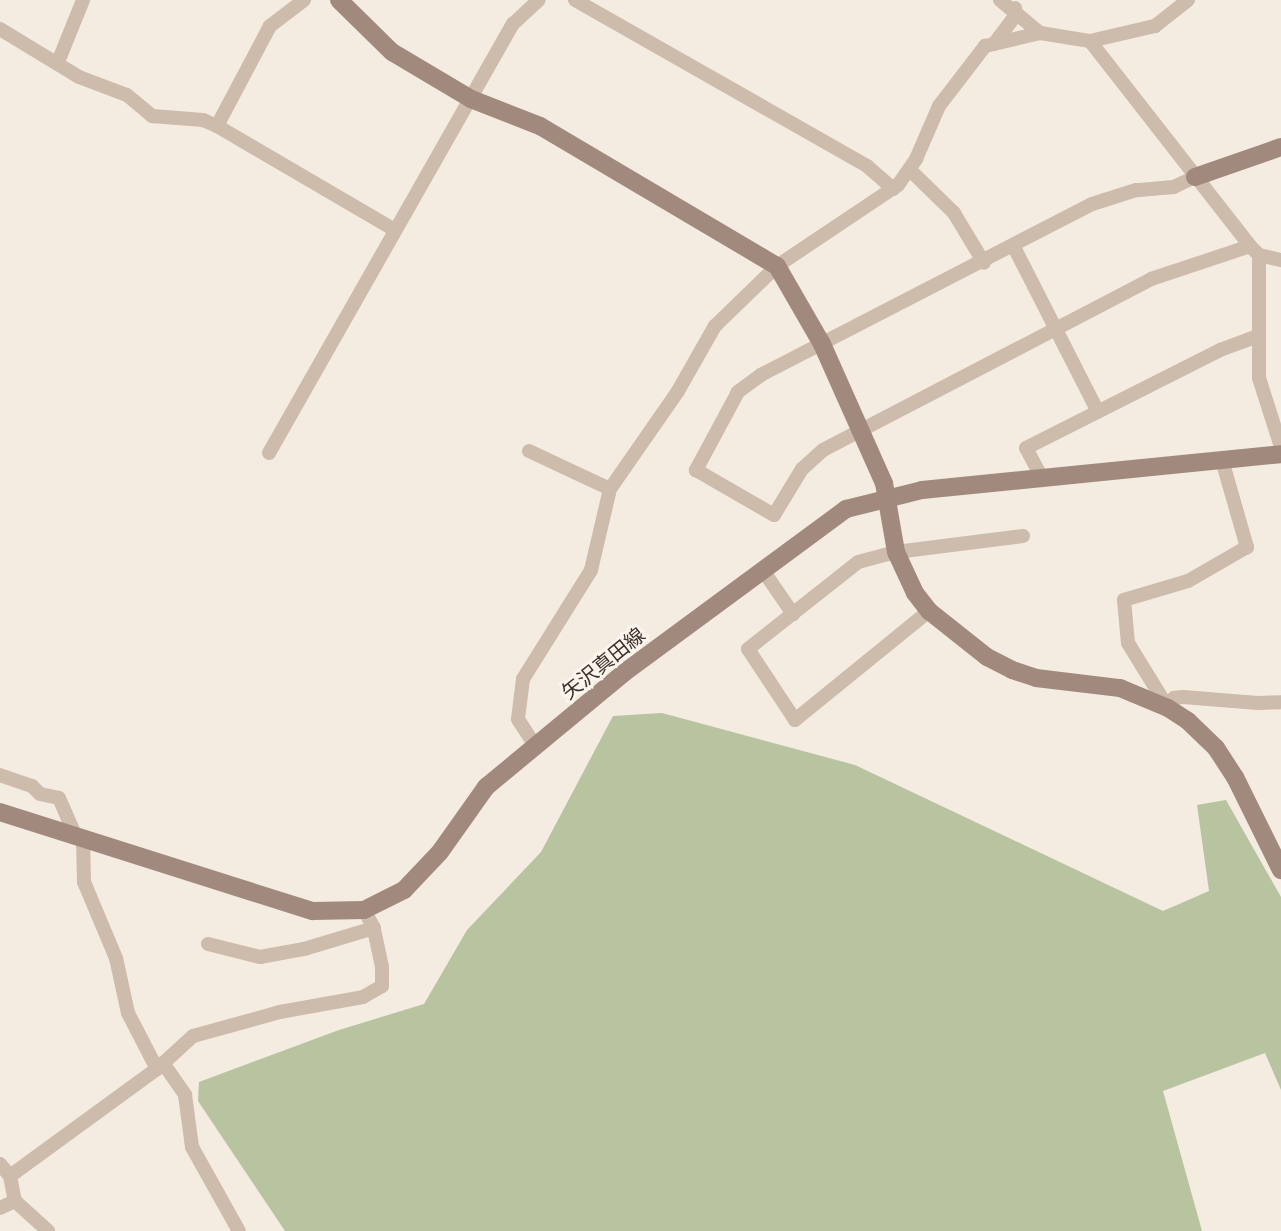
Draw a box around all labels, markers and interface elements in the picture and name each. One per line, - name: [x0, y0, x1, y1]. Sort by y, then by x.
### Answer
- street label: 矢沢真田線: [557, 622, 649, 704]

